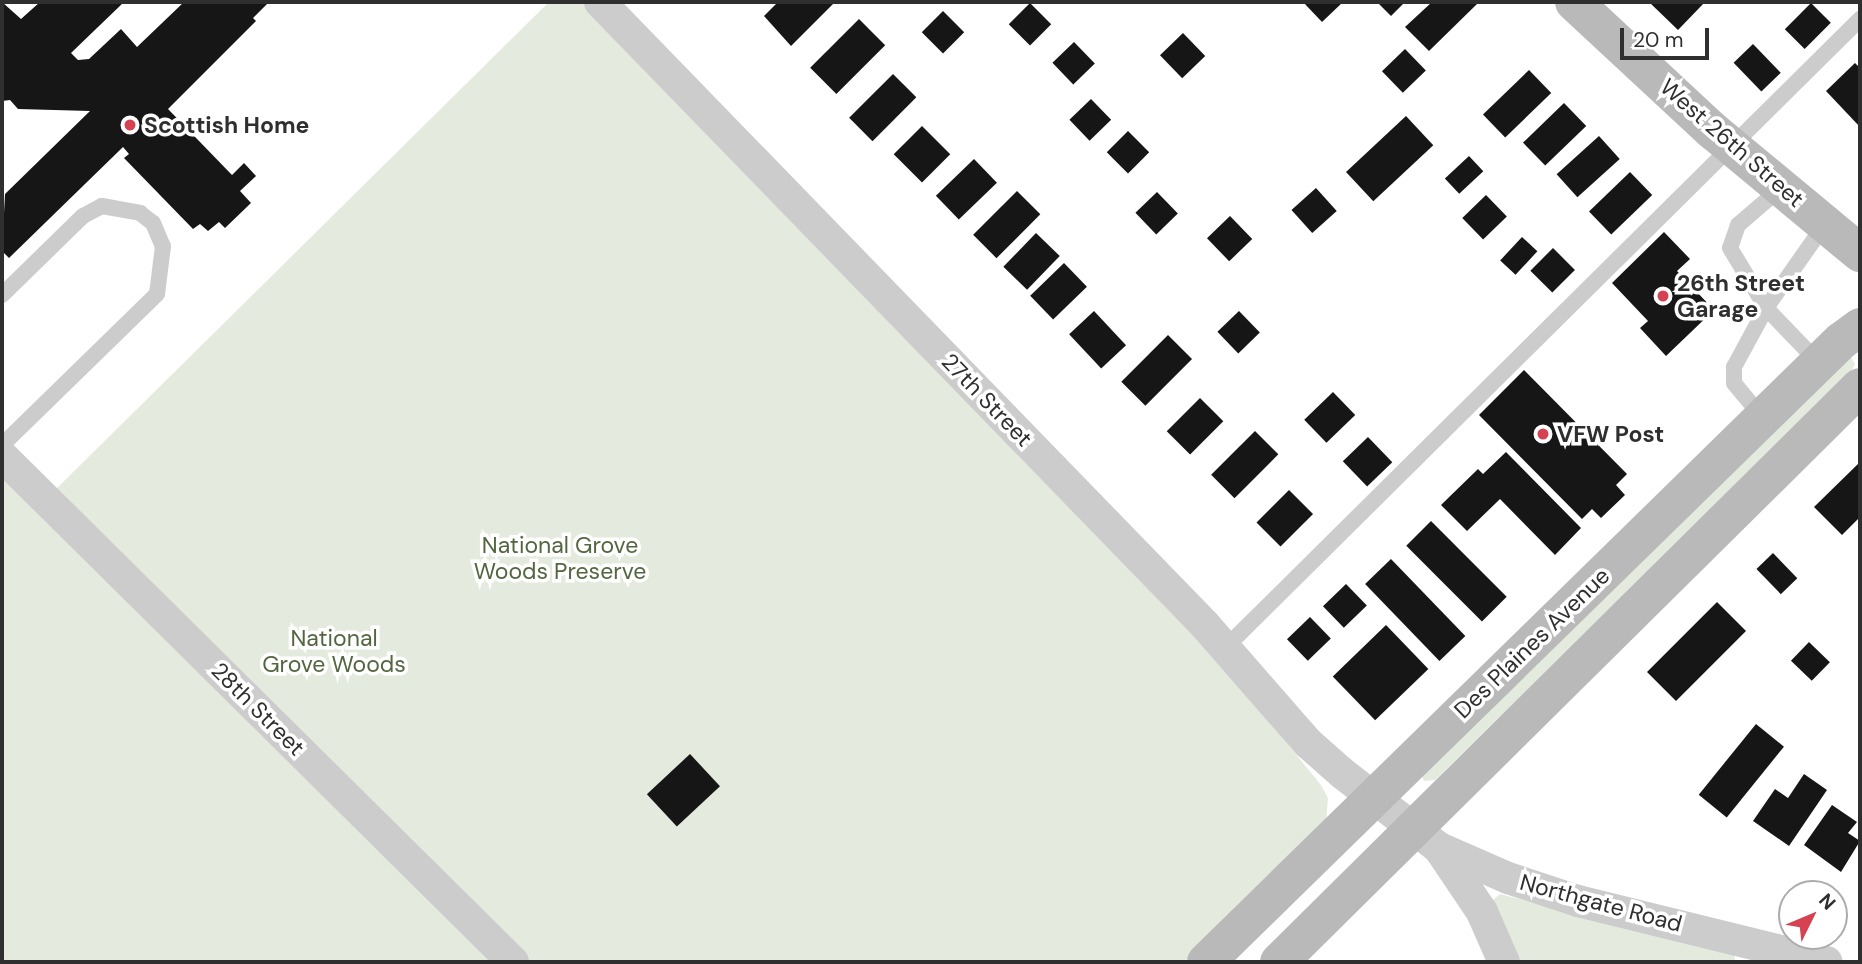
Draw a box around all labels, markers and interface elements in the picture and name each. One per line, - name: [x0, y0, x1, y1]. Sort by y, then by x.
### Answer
- scale bar: [1624, 14, 1713, 58]
- text: 20 m: [1633, 26, 1684, 54]
- street label: West 26th Street: [1654, 73, 1810, 213]
- place label: Scottish Home: [144, 111, 309, 139]
- marker: Scottish Home: [122, 117, 138, 133]
- place label: 26th Street Garage: [1677, 269, 1805, 323]
- marker: 26th Street Garage: [1655, 288, 1671, 304]
- street label: 27th Street: [936, 348, 1038, 452]
- place label: VFW Post: [1557, 420, 1664, 448]
- marker: VFW Post: [1535, 426, 1551, 442]
- park label: National Grove Woods Preserve: [474, 531, 646, 585]
- street label: Des Plaines Avenue: [1449, 562, 1615, 724]
- park label: National Grove Woods: [262, 624, 406, 678]
- street label: 28th Street: [206, 657, 310, 761]
- street label: Northgate Road: [1517, 868, 1685, 938]
- north arrow: [1778, 880, 1848, 950]
- text: N: [1813, 888, 1841, 915]

